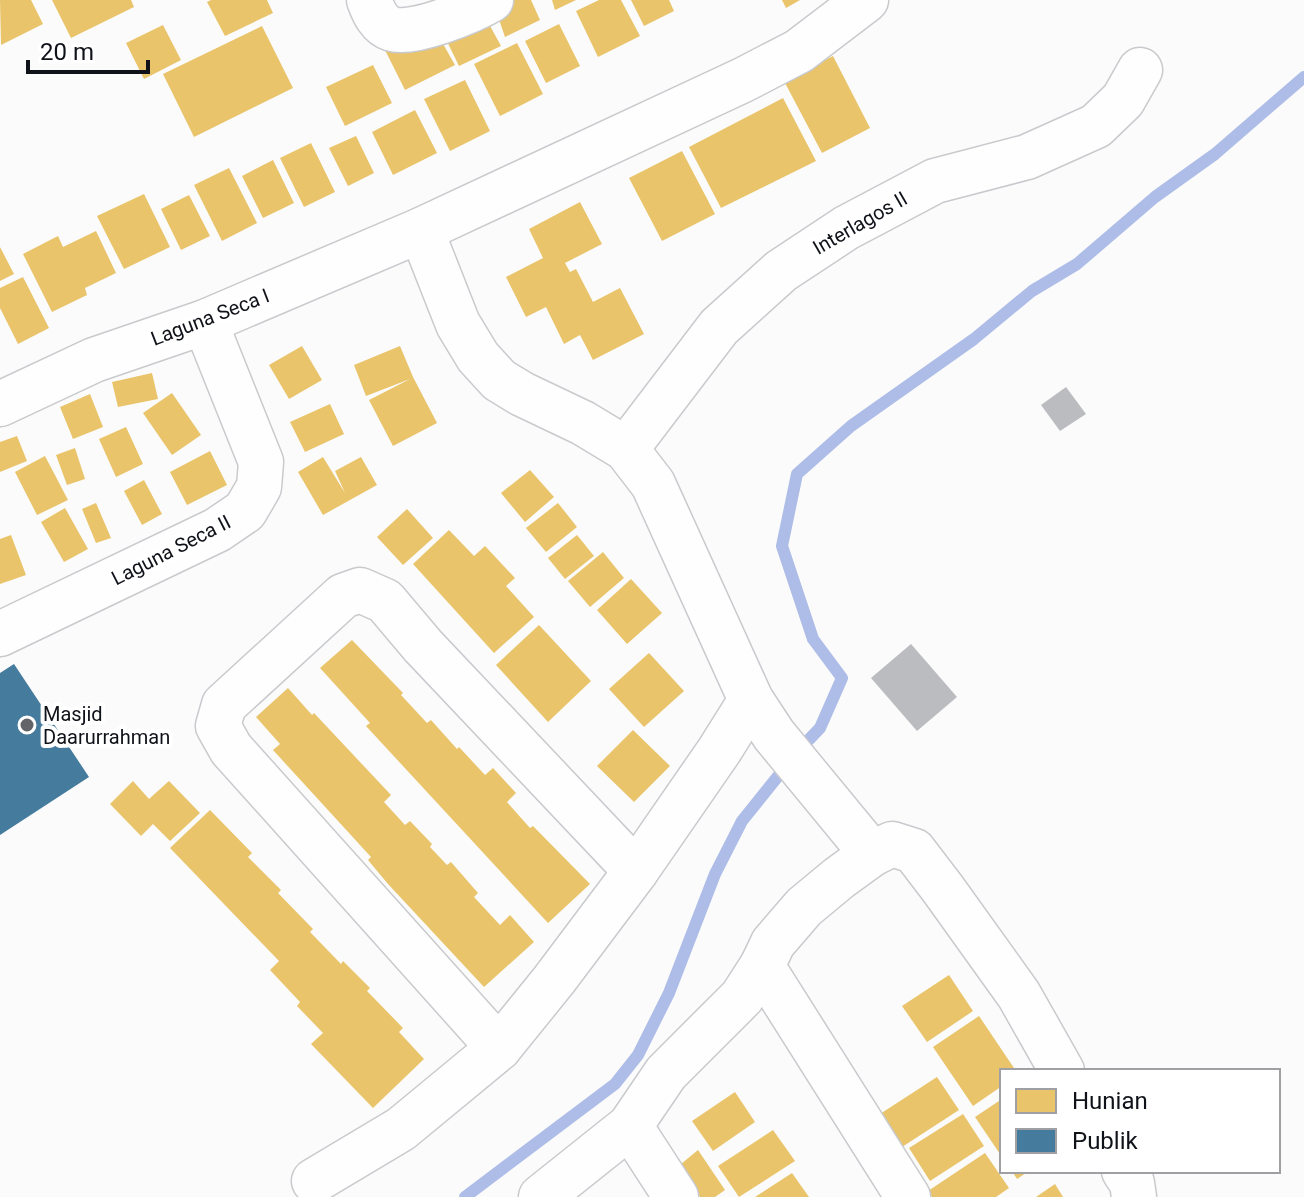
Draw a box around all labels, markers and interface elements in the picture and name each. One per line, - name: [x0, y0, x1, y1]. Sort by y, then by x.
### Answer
- scale bar: [28, 24, 148, 74]
- text: 20 m: [40, 38, 94, 66]
- street label: Interlagos II: [809, 186, 911, 260]
- street label: Laguna Seca I: [147, 283, 273, 351]
- street label: Laguna Seca II: [107, 510, 235, 590]
- place label: Masjid Daarurrahman: [43, 702, 170, 749]
- marker: Masjid Daarurrahman: [18, 716, 36, 734]
- legend: [1000, 1069, 1280, 1173]
- text: Hunian: [1072, 1087, 1148, 1115]
- text: Publik: [1072, 1127, 1139, 1155]

